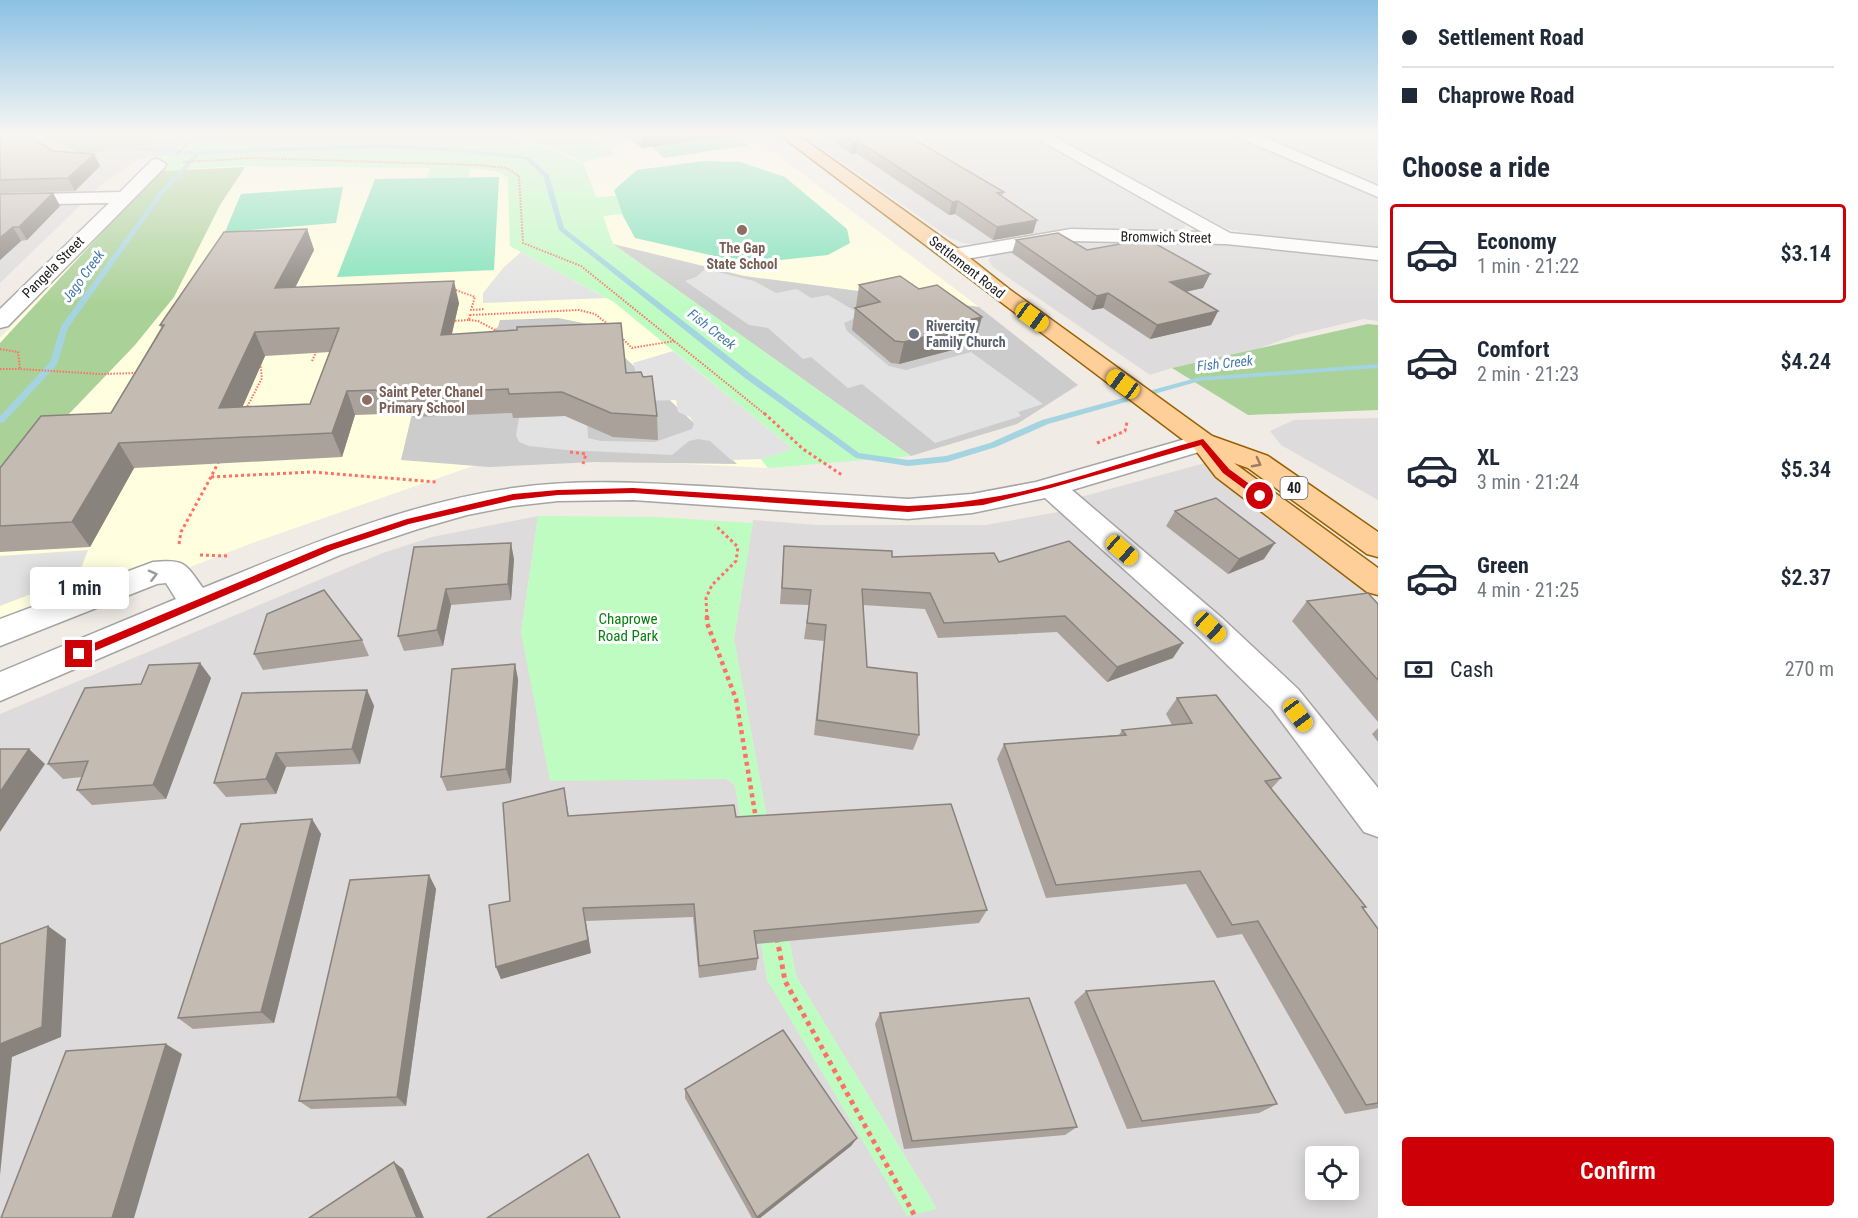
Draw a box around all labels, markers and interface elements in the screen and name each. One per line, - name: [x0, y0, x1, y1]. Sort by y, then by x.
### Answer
- text: Settlement Road: [1438, 25, 1584, 50]
- text: Chaprowe Road: [1438, 83, 1574, 108]
- text: Choose a ride: [1402, 152, 1550, 184]
- marker: The Gap State School: [735, 223, 749, 237]
- icon: car: [1405, 227, 1459, 281]
- street label: Bromwich Street: [1120, 228, 1212, 246]
- text: Economy: [1477, 229, 1557, 254]
- street label: Pangela Street: [19, 233, 87, 301]
- street label: Settlement Road: [926, 233, 1008, 301]
- place label: The Gap State School: [706, 240, 778, 272]
- text: $3.14: [1780, 241, 1831, 266]
- water label: Jago Creek: [59, 246, 108, 305]
- text: 1 min · 21:22: [1477, 254, 1579, 278]
- car: [1012, 299, 1052, 335]
- water label: Fish Creek: [685, 305, 740, 353]
- place label: Rivercity Family Church: [926, 318, 1006, 350]
- marker: Rivercity Family Church: [907, 327, 921, 341]
- icon: car: [1405, 335, 1459, 389]
- text: Comfort: [1477, 337, 1550, 362]
- text: $4.24: [1780, 349, 1831, 374]
- water label: Fish Creek: [1196, 352, 1255, 374]
- text: 2 min · 21:23: [1477, 362, 1579, 386]
- car: [1103, 366, 1143, 402]
- place label: Saint Peter Chanel Primary School: [379, 384, 483, 416]
- marker: Saint Peter Chanel Primary School: [360, 393, 374, 407]
- icon: car: [1405, 443, 1459, 497]
- text: XL: [1477, 445, 1500, 470]
- one-way arrow: [1251, 456, 1262, 468]
- text: $5.34: [1780, 457, 1831, 482]
- text: 3 min · 21:24: [1477, 470, 1579, 494]
- road number: 40: [1280, 477, 1308, 499]
- route start: [1246, 482, 1273, 509]
- car: [1103, 531, 1141, 569]
- icon: car: [1405, 551, 1459, 605]
- text: Green: [1477, 553, 1529, 578]
- text: $2.37: [1780, 565, 1831, 590]
- callout: 1 min: [29, 567, 128, 609]
- one-way arrow: [147, 570, 158, 582]
- text: 1 min: [57, 576, 102, 600]
- text: 4 min · 21:25: [1477, 578, 1579, 602]
- car: [1191, 608, 1229, 646]
- park label: Chaprowe Road Park: [598, 610, 658, 645]
- route end: [65, 640, 92, 667]
- icon: cash: [1402, 653, 1435, 686]
- text: Cash: [1450, 657, 1494, 682]
- text: 270 m: [1785, 657, 1834, 681]
- car: [1280, 695, 1316, 735]
- button: Confirm: [1402, 1137, 1834, 1206]
- map controls: [1305, 1146, 1359, 1200]
- button: locate: [1305, 1146, 1359, 1200]

